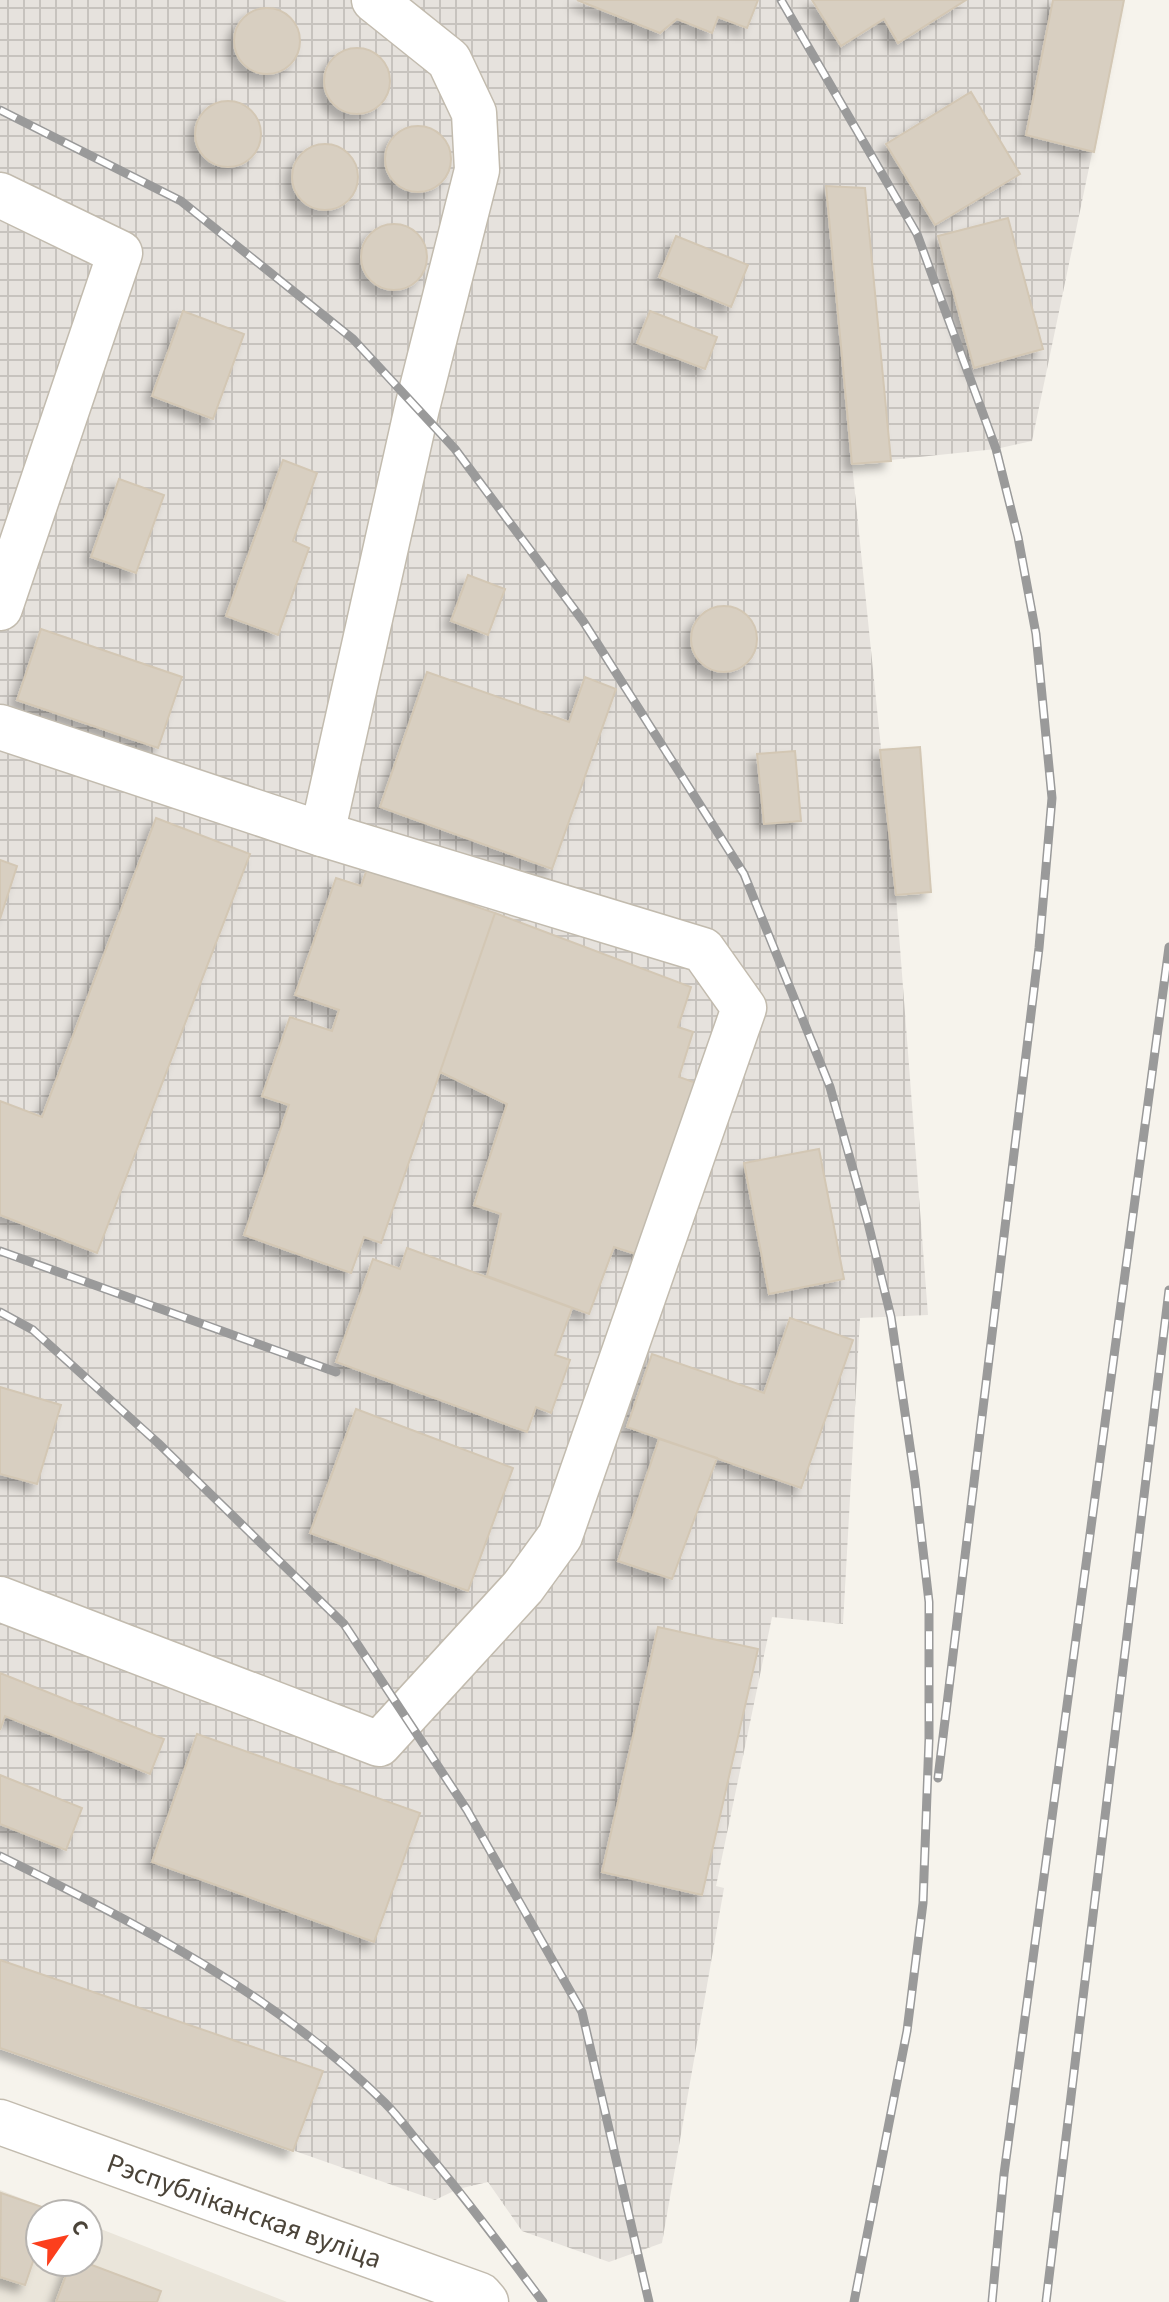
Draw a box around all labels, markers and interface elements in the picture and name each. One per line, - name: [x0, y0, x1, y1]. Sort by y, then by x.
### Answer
- street label: Рэспубліканская вуліца: [101, 2143, 387, 2279]
- north arrow: [24, 2198, 104, 2278]
- text: С: [63, 2213, 97, 2242]

